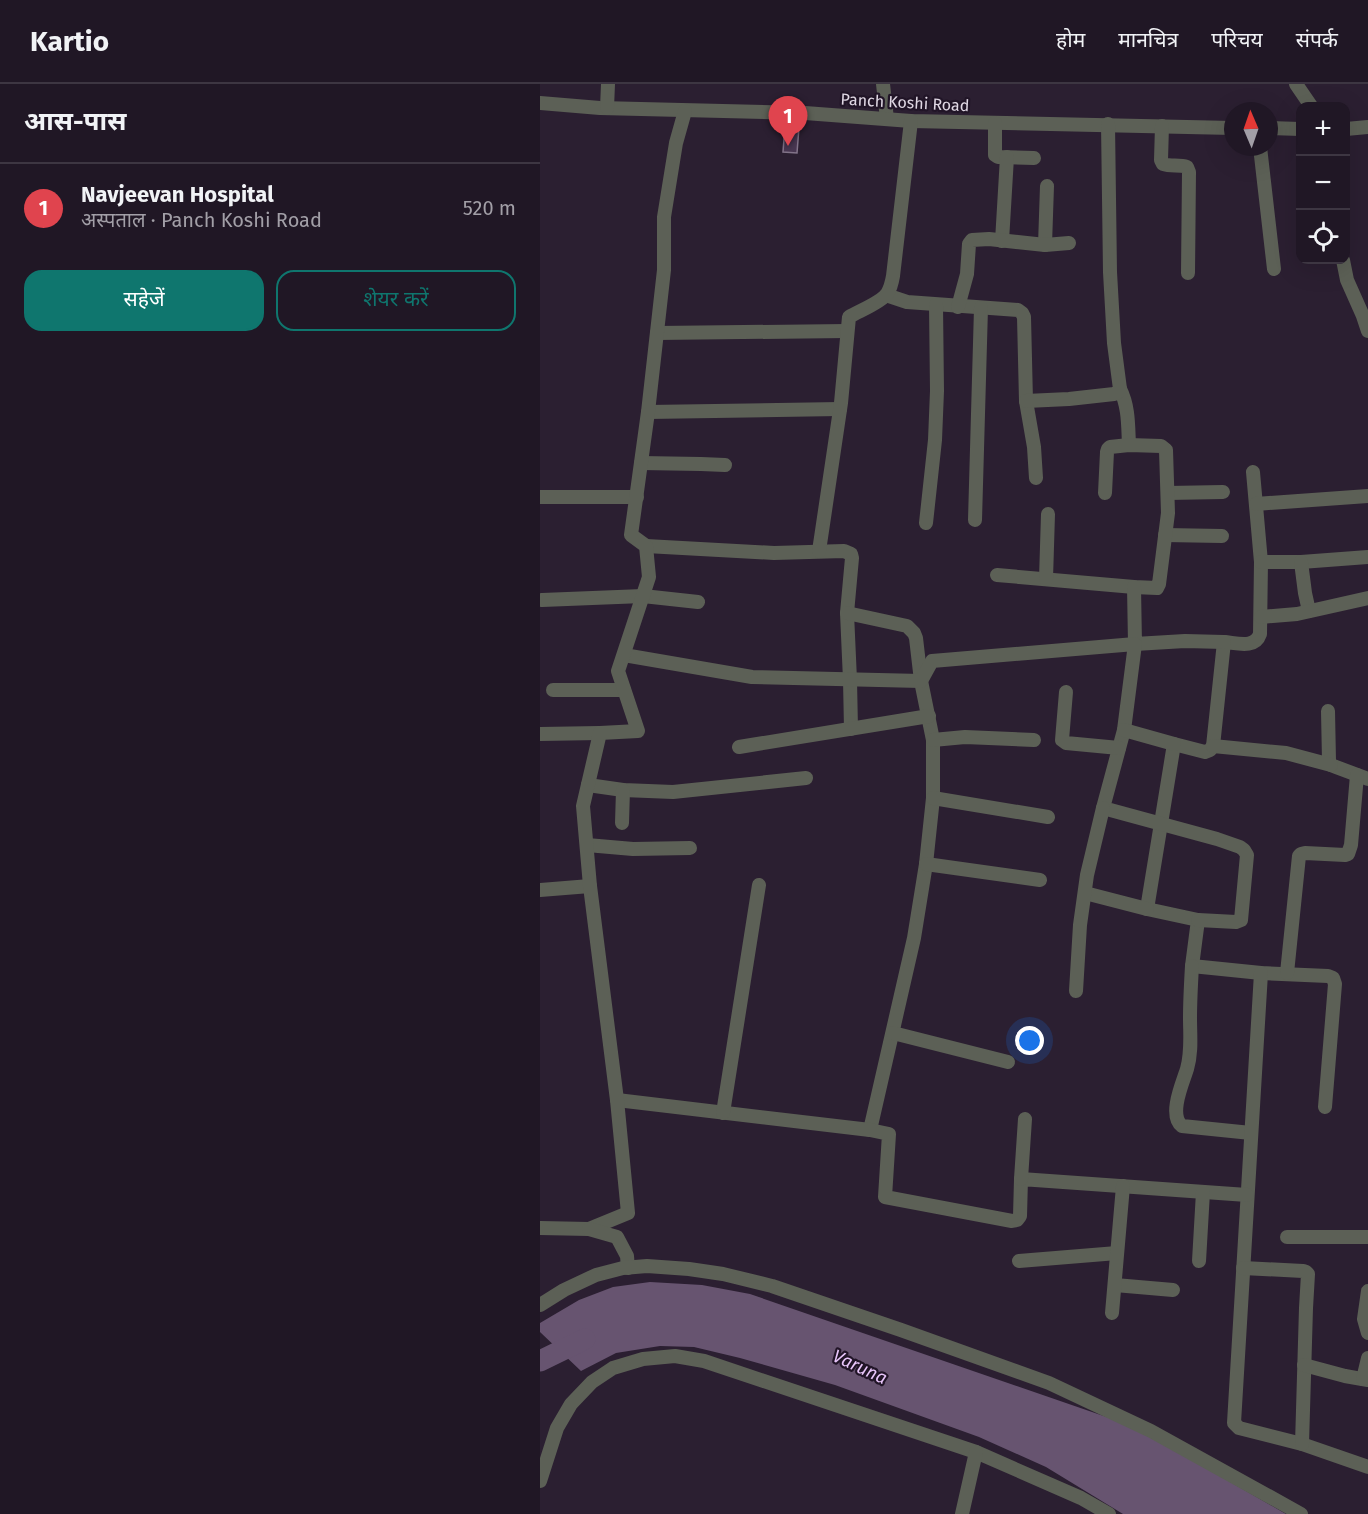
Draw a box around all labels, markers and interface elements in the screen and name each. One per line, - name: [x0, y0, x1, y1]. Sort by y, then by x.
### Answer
- text: Kartio: [30, 25, 109, 58]
- text: होम: [1056, 27, 1085, 53]
- text: मानचित्र: [1118, 27, 1178, 53]
- text: परिचय: [1211, 27, 1263, 53]
- text: संपर्क: [1296, 27, 1338, 53]
- street label: Panch Koshi Road: [840, 90, 970, 115]
- pin: 1: [768, 97, 808, 146]
- north arrow: [1224, 102, 1278, 156]
- map controls: [1296, 102, 1350, 264]
- button: +: [1296, 102, 1350, 156]
- text: आस-पास: [24, 106, 126, 137]
- button: −: [1296, 156, 1350, 210]
- text: Navjeevan Hospital: [81, 181, 274, 208]
- text: 1: [39, 196, 48, 220]
- text: 520 m: [463, 196, 516, 220]
- text: अस्पताल · Panch Koshi Road: [81, 208, 322, 232]
- button: locate: [1296, 210, 1350, 264]
- button: सहेजें: [24, 270, 264, 331]
- button: शेयर करें: [276, 270, 516, 331]
- your location: [1015, 1026, 1044, 1055]
- water label: Varuna: [829, 1345, 891, 1389]

